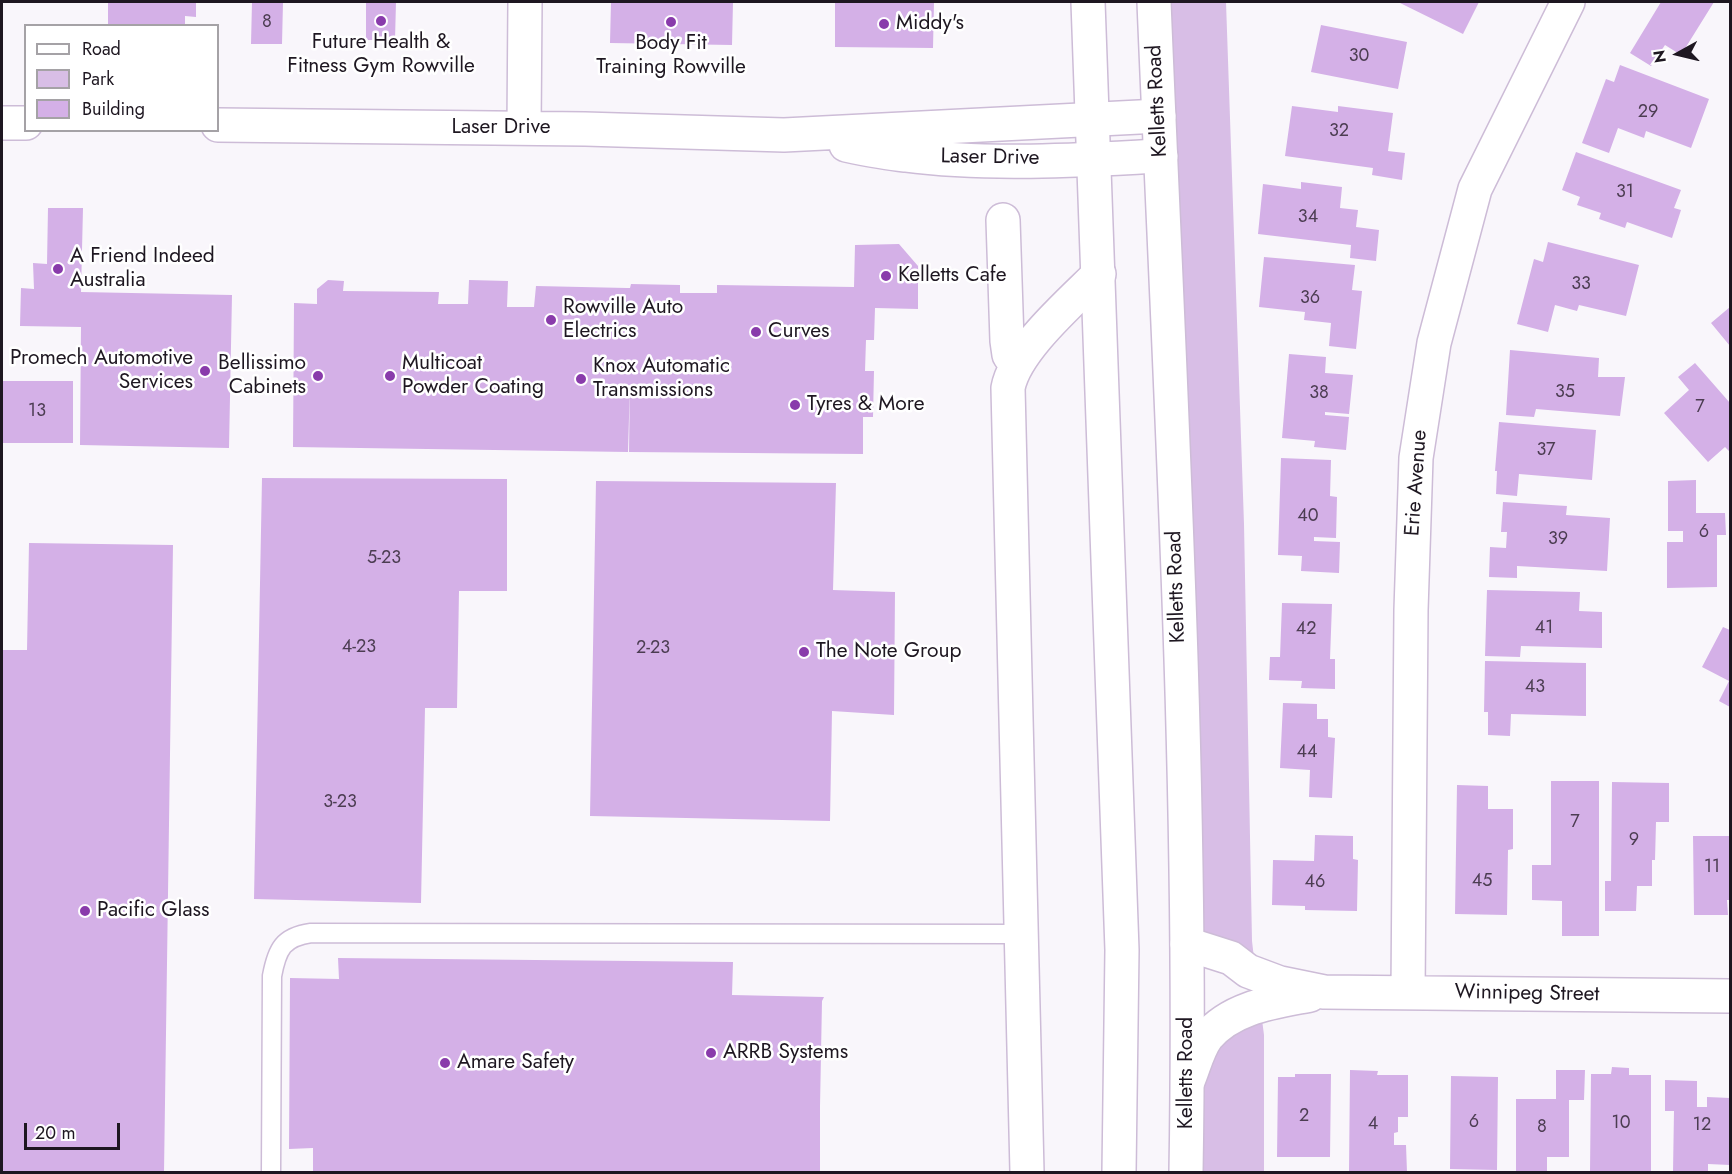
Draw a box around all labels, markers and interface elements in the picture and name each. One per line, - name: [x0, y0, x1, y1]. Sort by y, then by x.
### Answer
- place label: Middy's: [896, 11, 964, 37]
- house number: 8: [262, 12, 272, 34]
- marker: Future Health & Fitness Gym Rowville: [374, 14, 388, 28]
- marker: Body Fit Training Rowville: [664, 15, 678, 29]
- marker: Middy's: [877, 17, 891, 31]
- legend: [24, 24, 219, 132]
- north arrow: [1648, 24, 1708, 84]
- place label: Future Health & Fitness Gym Rowville: [287, 30, 475, 80]
- place label: Body Fit Training Rowville: [596, 31, 746, 81]
- text: Road: [82, 36, 121, 62]
- street label: Kelletts Road: [1142, 44, 1174, 158]
- house number: 30: [1349, 46, 1369, 68]
- text: N: [1647, 49, 1672, 64]
- text: Park: [82, 66, 114, 92]
- text: Building: [82, 96, 145, 122]
- house number: 29: [1638, 102, 1658, 124]
- street label: Laser Drive: [451, 115, 551, 141]
- house number: 32: [1329, 121, 1349, 143]
- street label: Laser Drive: [940, 145, 1040, 171]
- house number: 31: [1616, 182, 1634, 204]
- house number: 34: [1298, 207, 1318, 229]
- place label: A Friend Indeed Australia: [70, 244, 215, 294]
- marker: A Friend Indeed Australia: [51, 262, 65, 276]
- place label: Kelletts Cafe: [898, 263, 1007, 289]
- marker: Kelletts Cafe: [879, 269, 893, 283]
- house number: 33: [1571, 274, 1591, 296]
- house number: 36: [1300, 288, 1320, 310]
- place label: Rowville Auto Electrics: [563, 295, 683, 345]
- marker: Rowville Auto Electrics: [544, 313, 558, 327]
- place label: Curves: [768, 319, 829, 345]
- marker: Curves: [749, 325, 763, 339]
- place label: Promech Automotive Services: [10, 346, 193, 396]
- place label: Bellissimo Cabinets: [218, 351, 306, 401]
- place label: Multicoat Powder Coating: [402, 351, 544, 401]
- place label: Knox Automatic Transmissions: [593, 354, 730, 404]
- marker: Promech Automotive Services: [198, 364, 212, 378]
- marker: Bellissimo Cabinets: [311, 369, 325, 383]
- marker: Multicoat Powder Coating: [383, 369, 397, 383]
- marker: Knox Automatic Transmissions: [574, 372, 588, 386]
- house number: 35: [1555, 382, 1575, 404]
- house number: 38: [1309, 383, 1329, 405]
- place label: Tyres & More: [807, 392, 924, 418]
- house number: 7: [1695, 397, 1705, 419]
- marker: Tyres & More: [788, 398, 802, 412]
- house number: 13: [28, 401, 46, 423]
- street label: Erie Avenue: [1401, 429, 1433, 537]
- house number: 37: [1536, 440, 1556, 462]
- house number: 40: [1297, 506, 1319, 528]
- house number: 6: [1699, 522, 1709, 544]
- house number: 39: [1548, 529, 1568, 551]
- street label: Kelletts Road: [1162, 530, 1192, 644]
- house number: 5-23: [367, 548, 401, 570]
- house number: 41: [1535, 618, 1553, 640]
- house number: 42: [1296, 619, 1316, 641]
- house number: 4-23: [342, 637, 376, 659]
- house number: 2-23: [636, 638, 670, 660]
- place label: The Note Group: [816, 639, 961, 665]
- marker: The Note Group: [797, 645, 811, 659]
- house number: 43: [1525, 677, 1545, 699]
- house number: 44: [1297, 742, 1317, 764]
- house number: 3-23: [323, 792, 357, 814]
- house number: 7: [1570, 812, 1580, 834]
- house number: 9: [1629, 830, 1639, 852]
- house number: 11: [1704, 857, 1720, 879]
- house number: 45: [1472, 871, 1492, 893]
- house number: 46: [1305, 872, 1325, 894]
- place label: Pacific Glass: [97, 898, 209, 924]
- marker: Pacific Glass: [78, 904, 92, 918]
- street label: Winnipeg Street: [1454, 980, 1600, 1008]
- street label: Kelletts Road: [1174, 1017, 1200, 1129]
- place label: ARRB Systems: [723, 1040, 848, 1066]
- marker: ARRB Systems: [704, 1046, 718, 1060]
- place label: Amare Safety: [457, 1050, 574, 1076]
- marker: Amare Safety: [438, 1056, 452, 1070]
- house number: 2: [1299, 1106, 1309, 1128]
- scale bar: [27, 1111, 123, 1149]
- house number: 6: [1469, 1112, 1479, 1134]
- house number: 10: [1612, 1113, 1630, 1135]
- house number: 4: [1368, 1114, 1378, 1136]
- house number: 12: [1693, 1115, 1711, 1137]
- house number: 8: [1537, 1117, 1547, 1139]
- text: 20 m: [35, 1120, 75, 1146]

